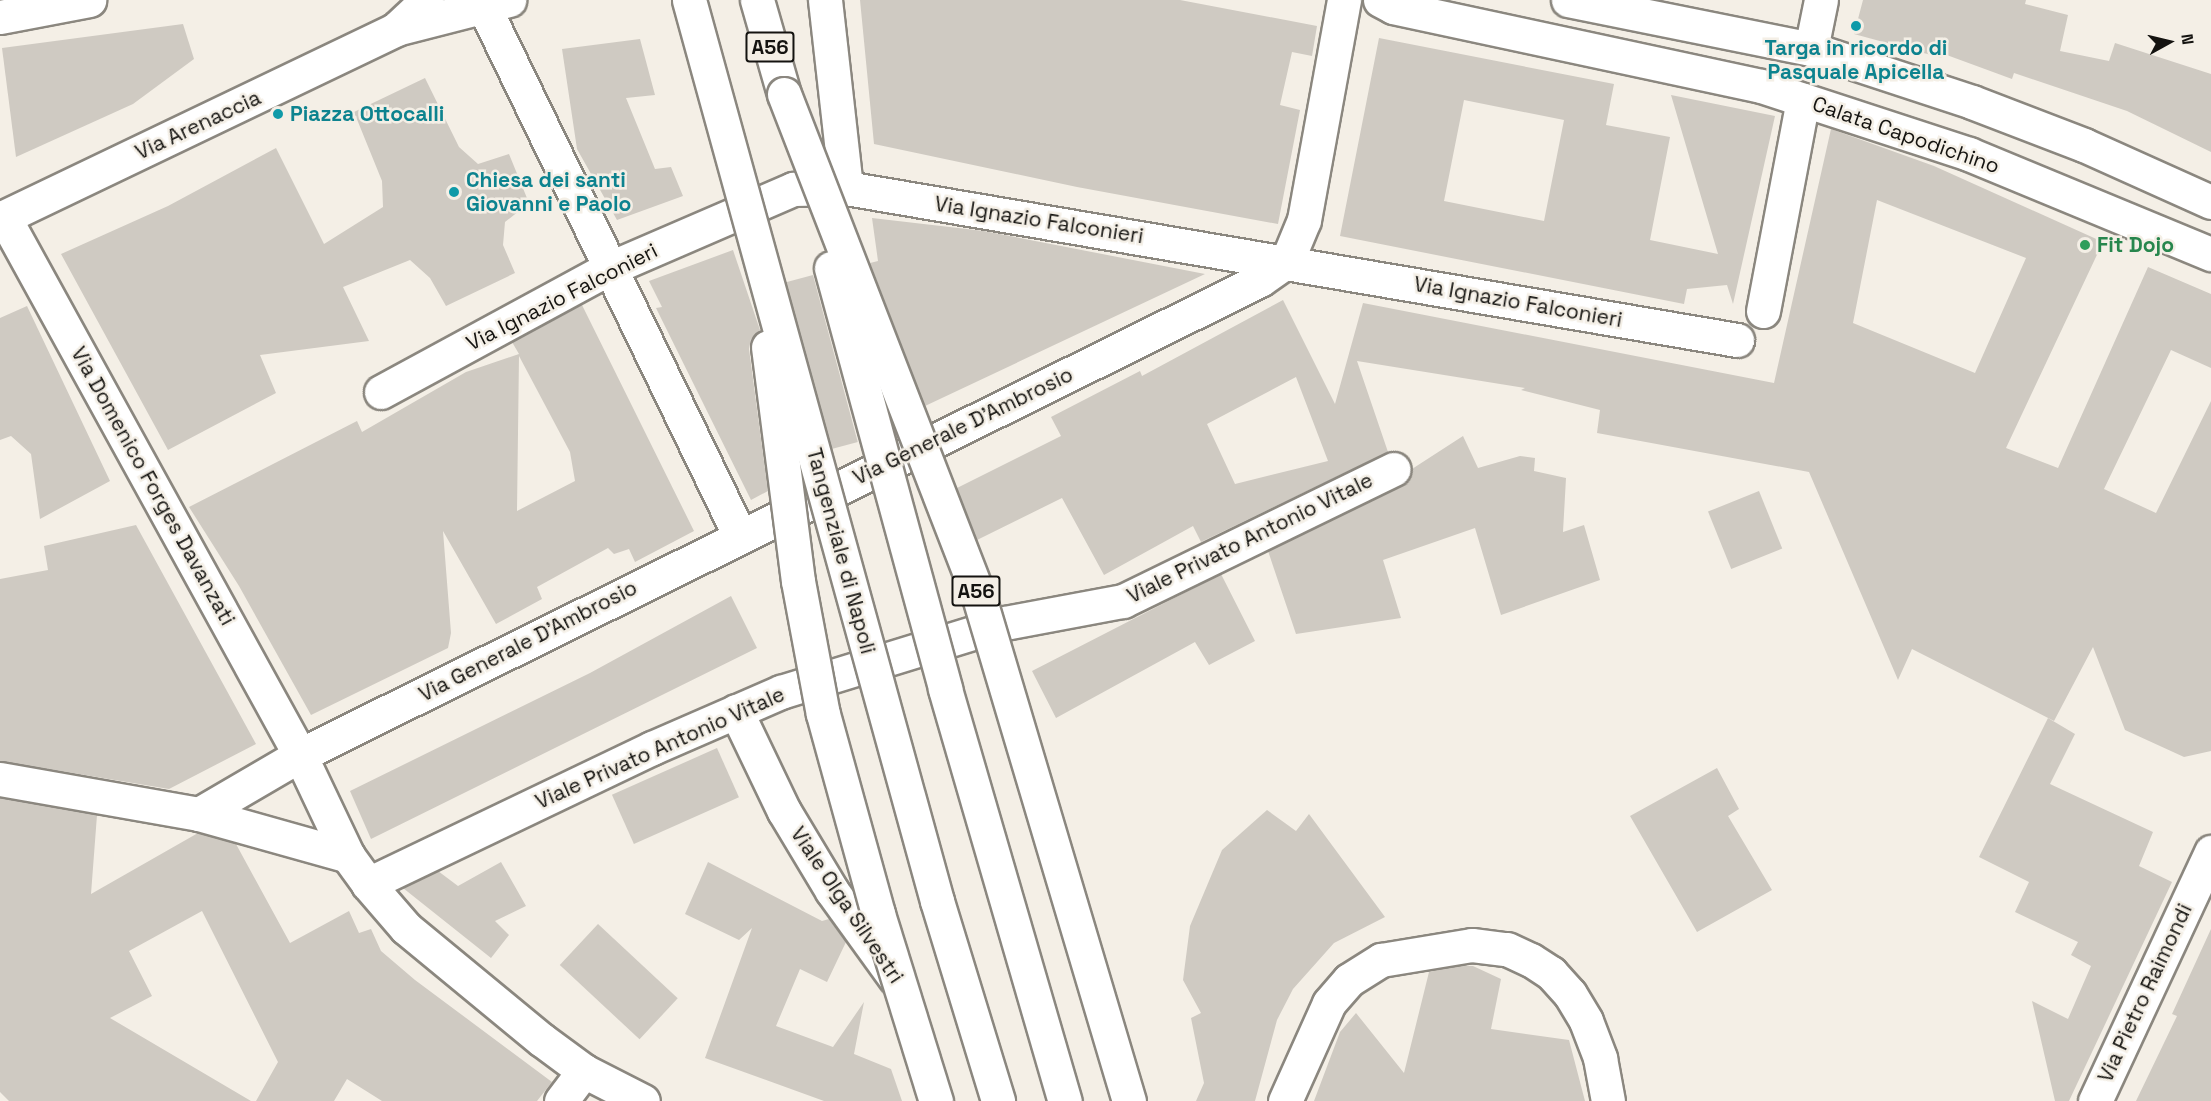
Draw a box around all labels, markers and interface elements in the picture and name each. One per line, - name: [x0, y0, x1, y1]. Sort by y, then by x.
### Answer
- north arrow: [2139, 12, 2199, 72]
- marker: Targa in ricordo di Pasquale Apicella: [1849, 19, 1863, 33]
- road number: A56: [744, 30, 796, 64]
- text: N: [2176, 33, 2198, 46]
- place label: Targa in ricordo di Pasquale Apicella: [1765, 35, 1947, 85]
- street label: Via Arenaccia: [131, 85, 265, 165]
- street label: Calata Capodichino: [1809, 91, 2003, 179]
- place label: Piazza Ottocalli: [290, 101, 444, 127]
- marker: Piazza Ottocalli: [271, 107, 285, 121]
- place label: Chiesa dei santi Giovanni e Paolo: [466, 167, 631, 217]
- marker: Chiesa dei santi Giovanni e Paolo: [447, 185, 461, 199]
- street label: Via Ignazio Falconieri: [933, 191, 1145, 249]
- place label: Fit Dojo: [2097, 232, 2174, 258]
- street label: Via Ignazio Falconieri: [462, 238, 662, 356]
- marker: Fit Dojo: [2078, 238, 2092, 252]
- street label: Via Ignazio Falconieri: [1412, 271, 1624, 333]
- street label: Via Domenico Forges Davanzati: [66, 342, 240, 630]
- street label: Via Generale D'Ambrosio: [849, 362, 1077, 490]
- street label: Tangenziale di Napoli: [801, 445, 881, 657]
- street label: Viale Privato Antonio Vitale: [1123, 467, 1377, 609]
- road number: A56: [950, 574, 1002, 608]
- street label: Via Generale D'Ambrosio: [415, 575, 641, 707]
- street label: Viale Privato Antonio Vitale: [531, 681, 789, 815]
- street label: Viale Olga Silvestri: [785, 822, 909, 988]
- street label: Via Pietro Raimondi: [2093, 900, 2197, 1086]

